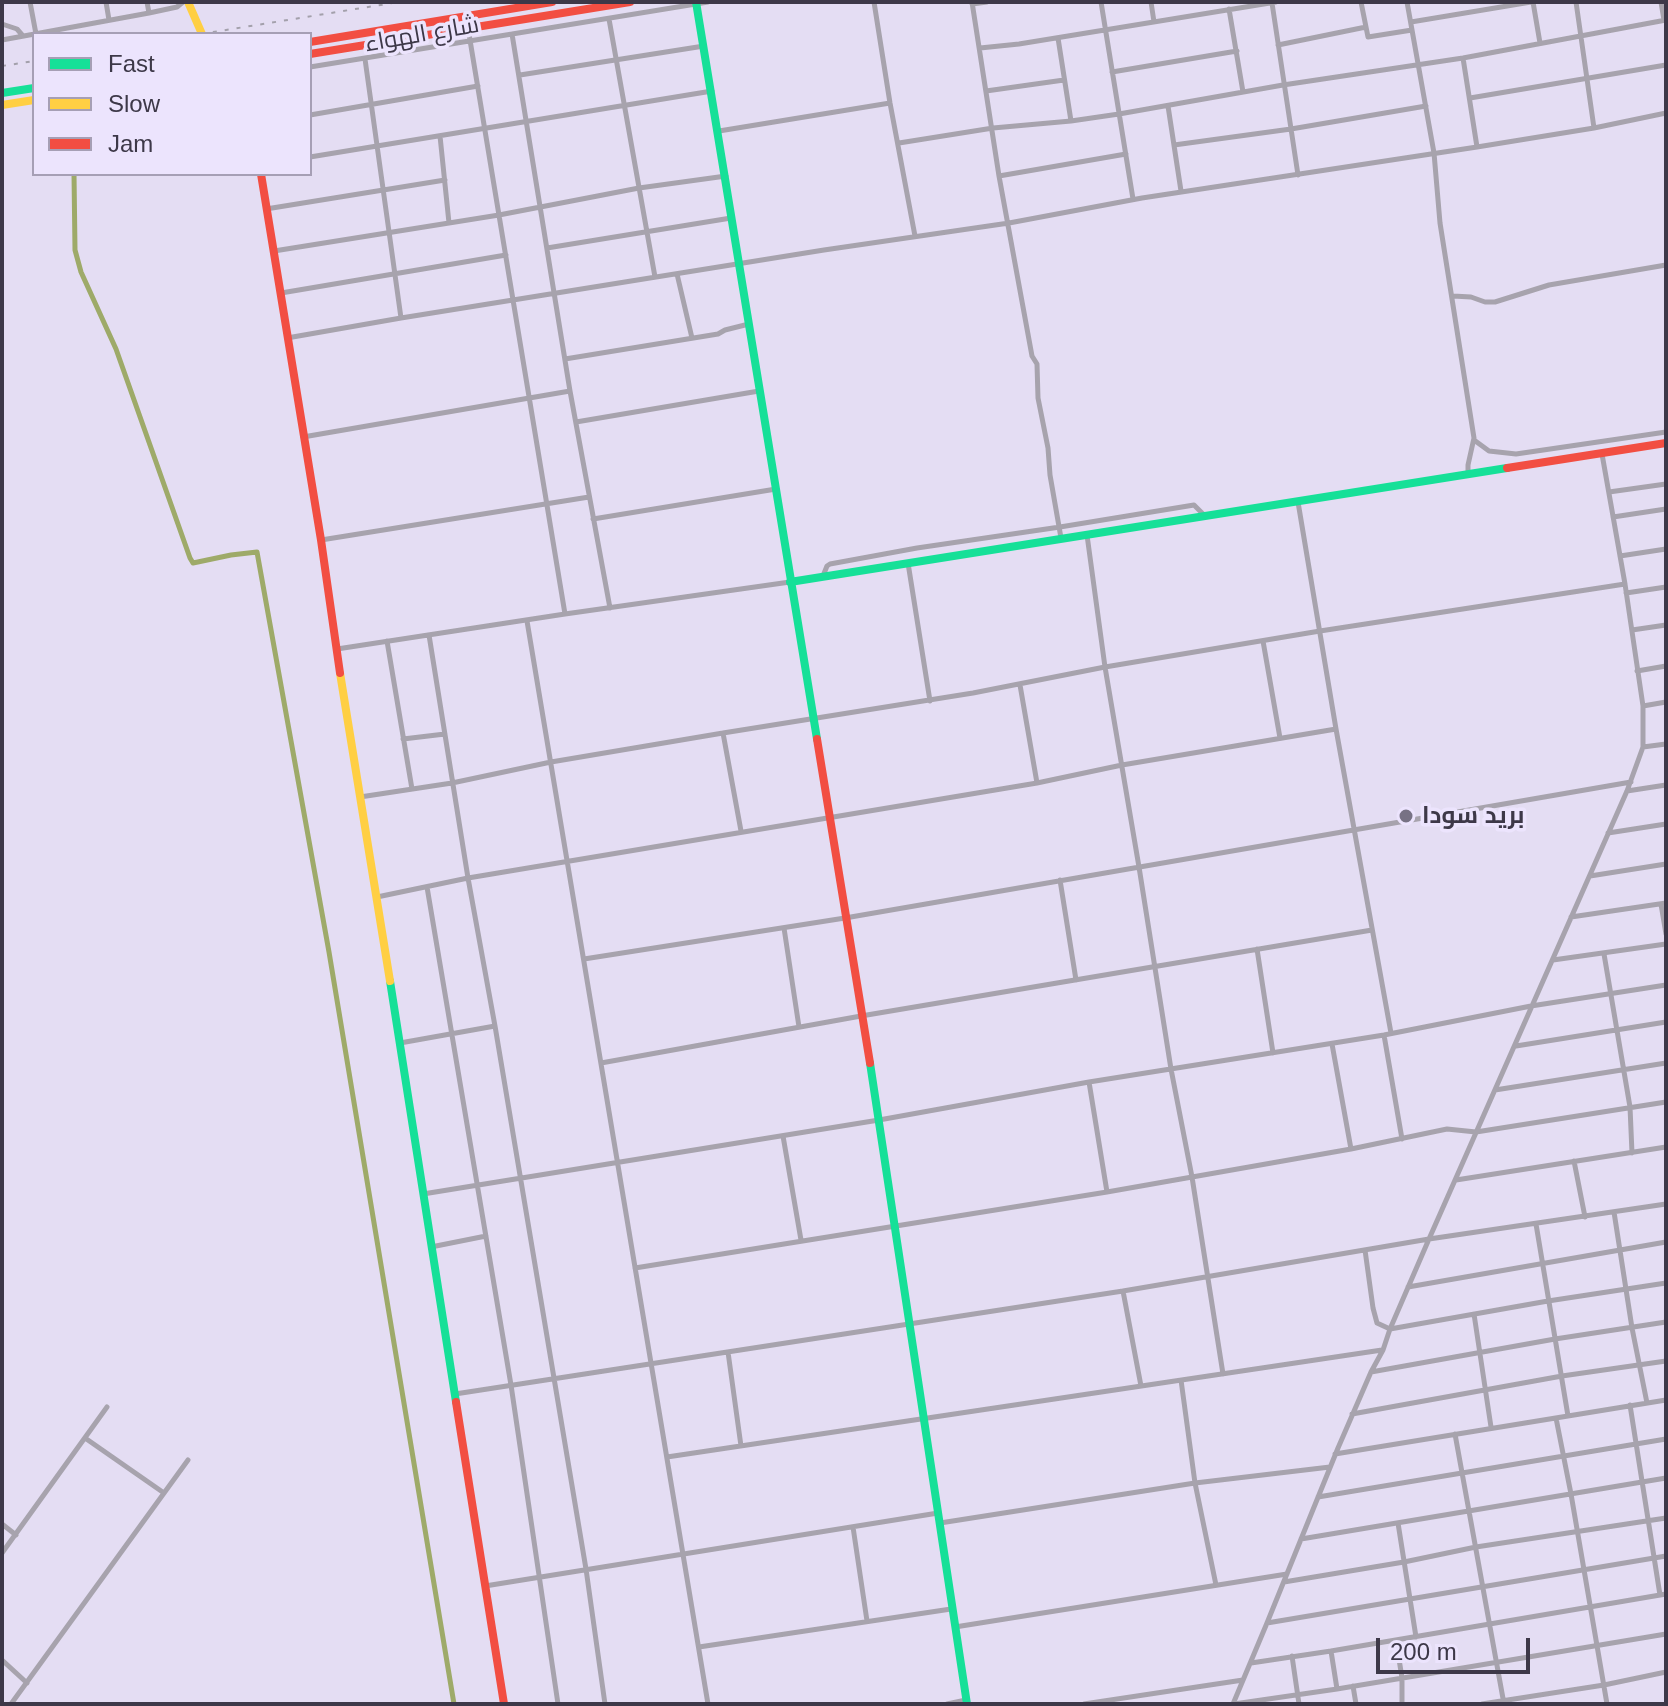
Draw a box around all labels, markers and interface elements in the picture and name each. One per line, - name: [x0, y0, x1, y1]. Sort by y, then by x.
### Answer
- street label: شارع الهواء: [363, 11, 481, 59]
- legend: [32, 32, 312, 176]
- text: Fast: [108, 50, 155, 77]
- text: Slow: [108, 90, 160, 117]
- text: Jam: [108, 130, 153, 157]
- place label: بريد سودا: [1422, 802, 1524, 830]
- marker: بريد سودا: [1397, 807, 1415, 825]
- scale bar: [1380, 1622, 1534, 1672]
- text: 200 m: [1390, 1638, 1457, 1665]

